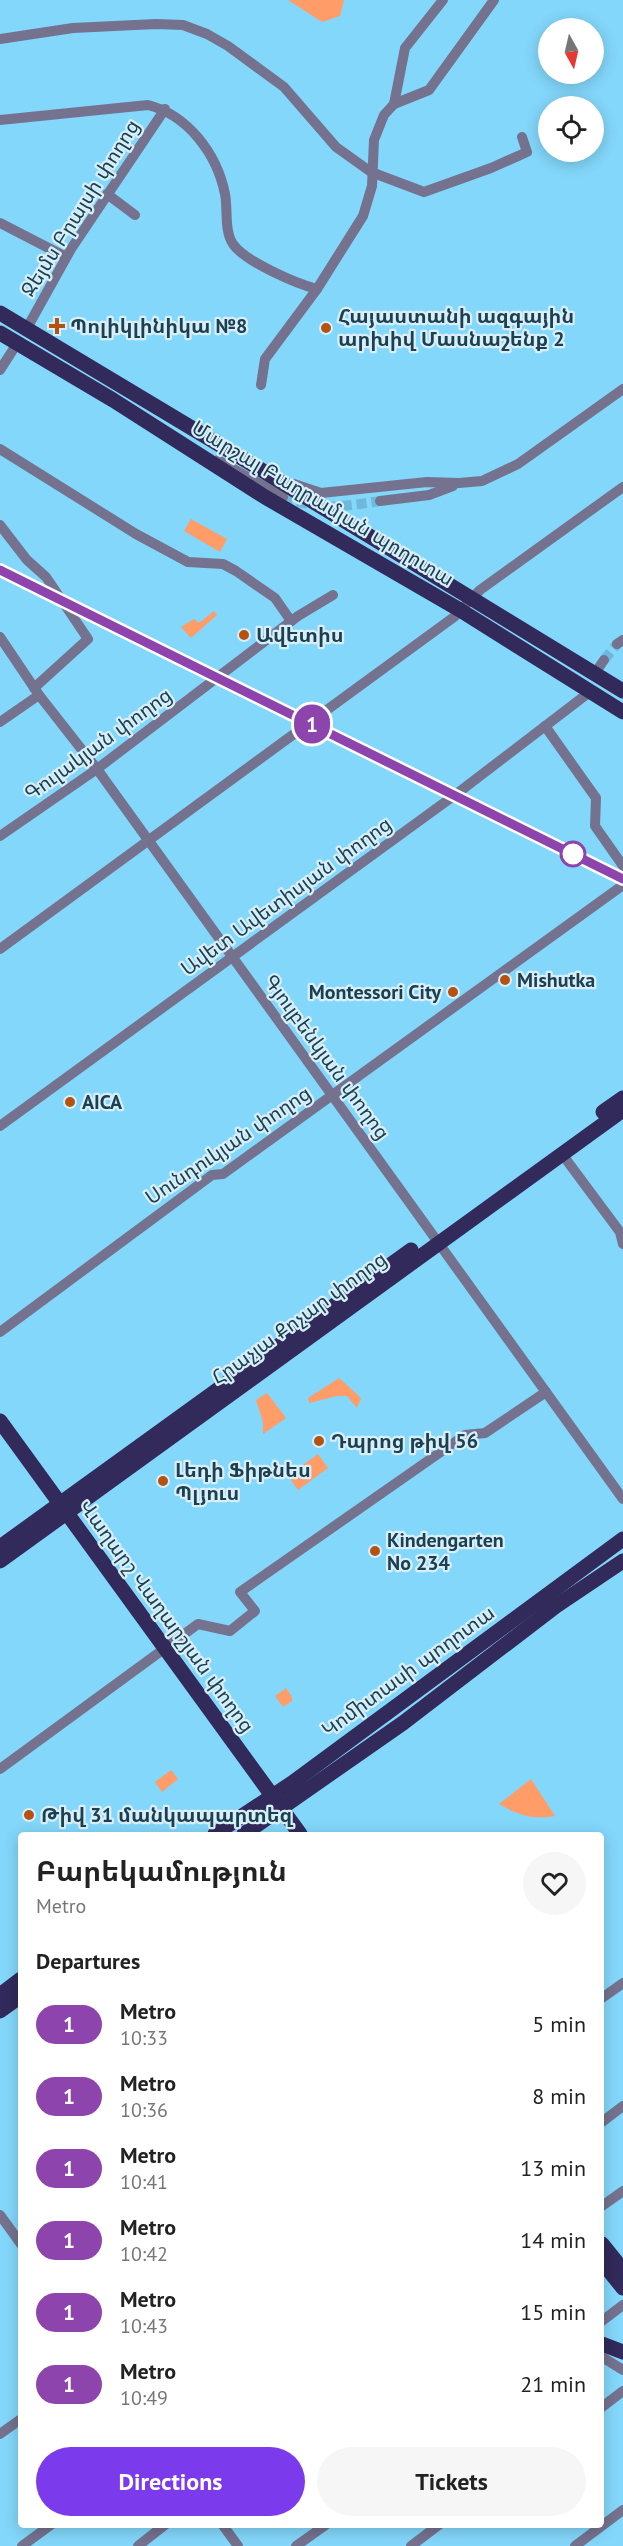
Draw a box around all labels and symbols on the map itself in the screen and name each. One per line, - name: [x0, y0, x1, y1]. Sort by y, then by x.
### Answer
- north arrow: [538, 18, 604, 84]
- street label: Ջեյմս Բրայսի փողոց: [15, 115, 145, 301]
- place label: Հայաստանի ազգային արխիվ Մասնաշենք 2: [338, 303, 574, 352]
- place label: Պոլիկլինիկա №8: [70, 313, 247, 339]
- marker: Պոլիկլինիկա №8: [48, 317, 66, 335]
- marker: Հայաստանի ազգային արխիվ Մասնաշենք 2: [319, 321, 333, 335]
- street label: Մարշալ Բաղրամյան պողոտա: [187, 414, 459, 592]
- place label: Ավետիս: [256, 622, 344, 648]
- marker: Ավետիս: [237, 628, 251, 642]
- street label: Գուլակյան փողոց: [19, 682, 177, 806]
- line badge: 1: [292, 704, 332, 744]
- street label: Ավետ Ավետիսյան փողոց: [175, 811, 397, 981]
- unlabelled marker: [560, 841, 586, 867]
- place label: Mishutka: [517, 967, 595, 993]
- street label: Գյուլբենկյան փողոց: [258, 969, 396, 1145]
- marker: Mishutka: [498, 973, 512, 987]
- place label: Montessori City: [309, 979, 441, 1005]
- marker: Montessori City: [446, 985, 460, 999]
- street label: Սունդուկյան փողոց: [140, 1080, 316, 1210]
- place label: AICA: [82, 1089, 123, 1115]
- marker: AICA: [63, 1095, 77, 1109]
- street label: Հրաչյա Քոչար փողոց: [206, 1246, 392, 1390]
- place label: Դպրոց թիվ 56: [331, 1428, 478, 1454]
- marker: Դպրոց թիվ 56: [312, 1434, 326, 1448]
- place label: Լեդի Ֆիթնես Պլյուս: [175, 1457, 311, 1506]
- marker: Լեդի Ֆիթնես Պլյուս: [156, 1474, 170, 1488]
- street label: Վաղարշ Վաղարշյան փողոց: [74, 1494, 260, 1738]
- place label: Kindengarten No 234: [387, 1527, 504, 1576]
- marker: Kindengarten No 234: [368, 1544, 382, 1558]
- street label: Կոմիտասի պողոտա: [316, 1600, 500, 1742]
- place label: Թիվ 31 մանկապարտեզ: [41, 1802, 294, 1828]
- marker: Թիվ 31 մանկապարտեզ: [22, 1808, 36, 1822]

